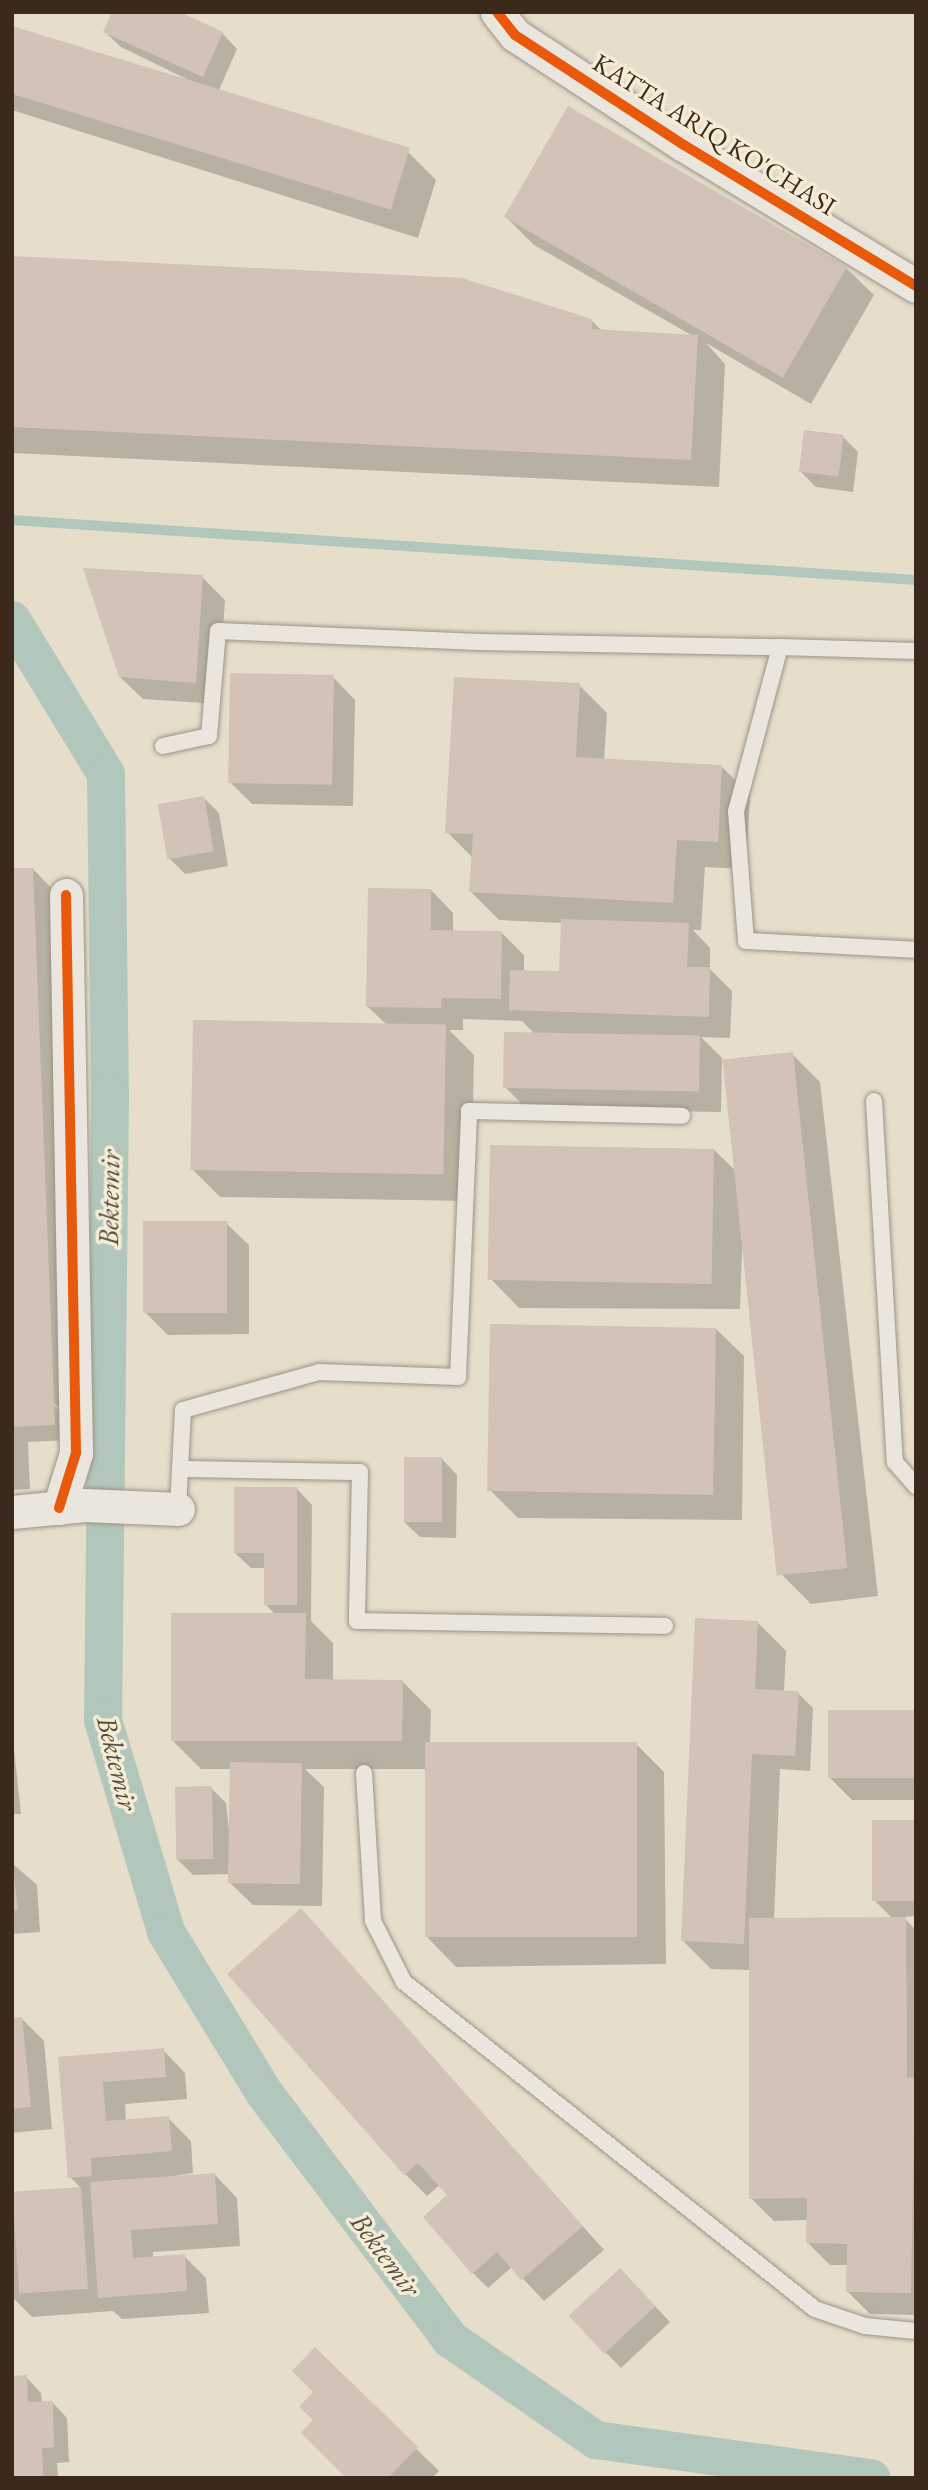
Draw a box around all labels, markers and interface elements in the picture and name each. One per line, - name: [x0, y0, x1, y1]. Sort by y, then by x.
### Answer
- street label: KATTA ARIQ KO'CHASI: [587, 47, 841, 223]
- water label: Bektemir: [91, 1150, 127, 1246]
- water label: Bektemir: [90, 1712, 146, 1814]
- water label: Bektemir: [344, 2206, 428, 2302]

